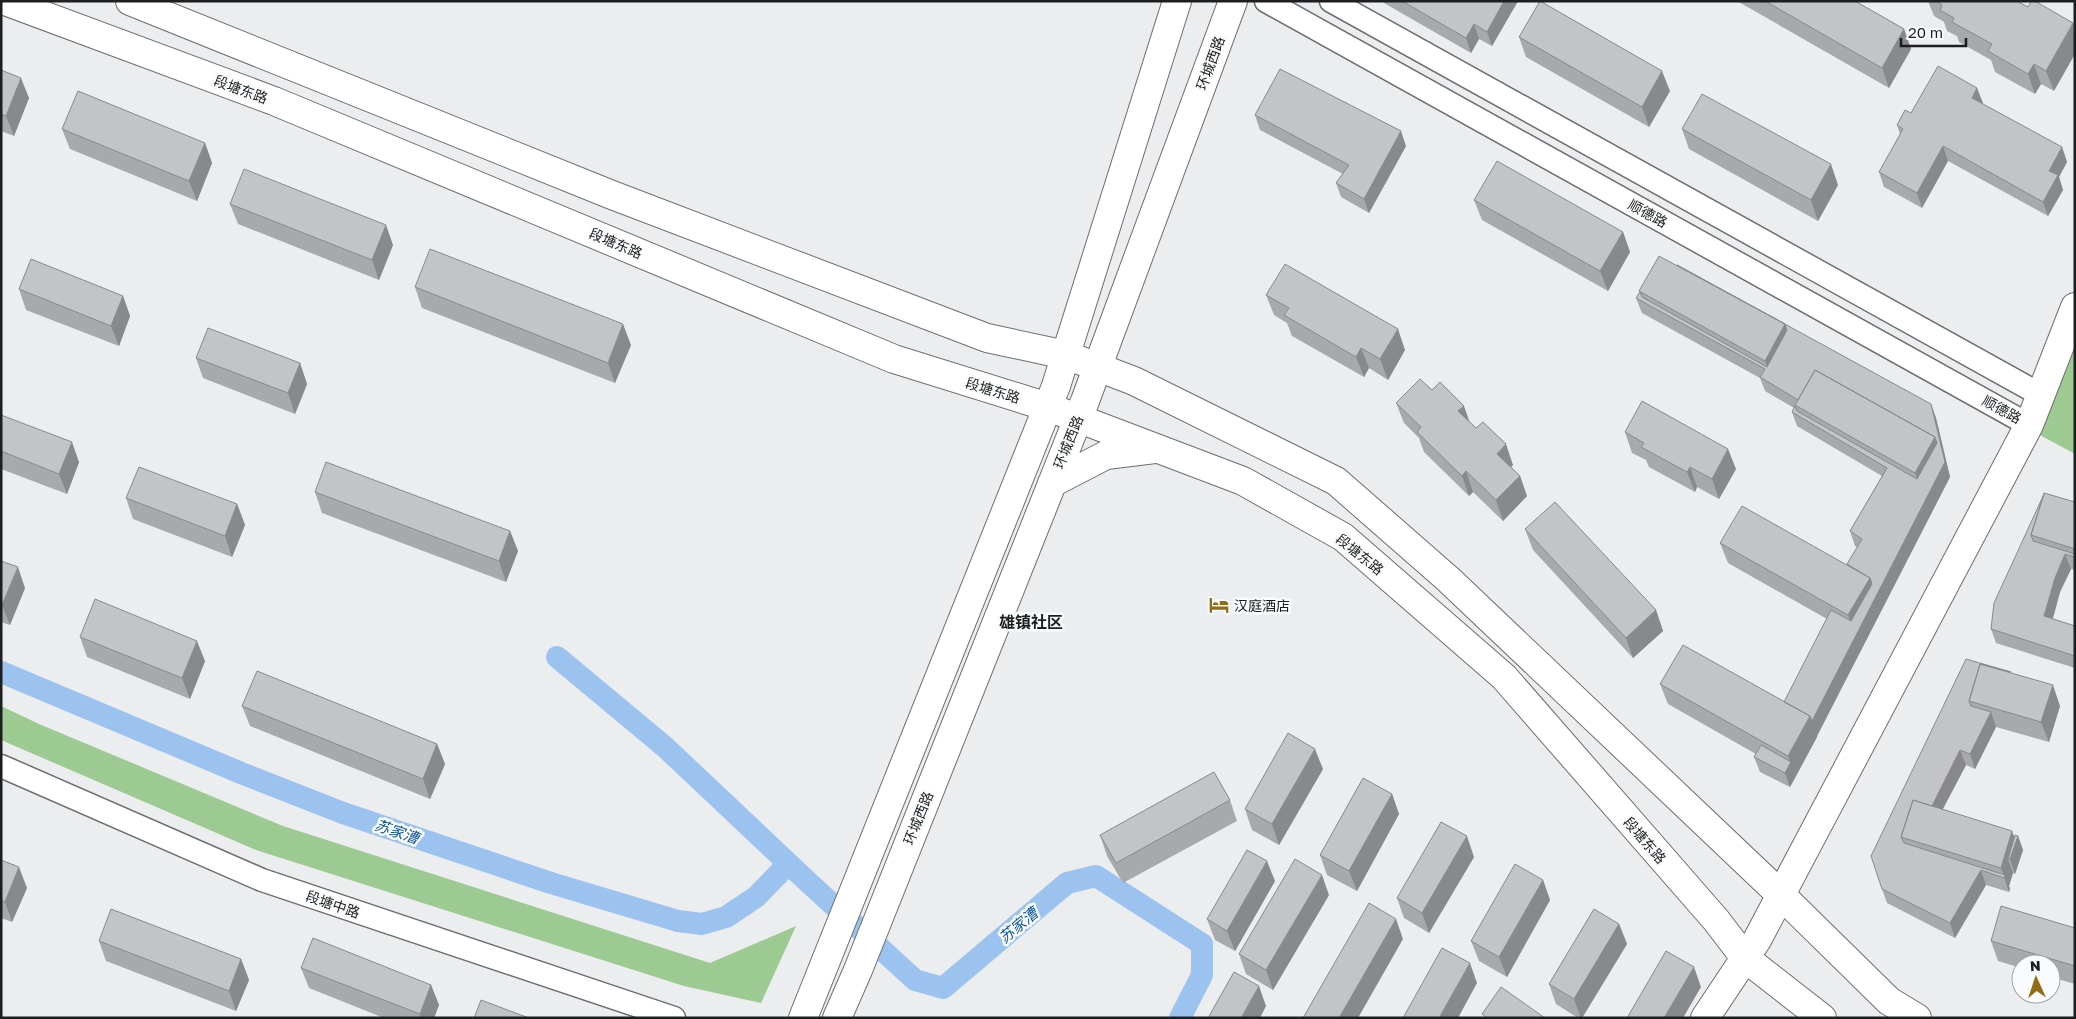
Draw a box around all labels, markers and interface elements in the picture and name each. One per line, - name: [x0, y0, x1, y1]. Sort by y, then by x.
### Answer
- scale bar: [1901, 15, 1966, 47]
- text: 20 m: [1908, 23, 1943, 41]
- street label: 环城西路: [1192, 34, 1228, 92]
- street label: 段塘东路: [212, 71, 270, 107]
- street label: 顺德路: [1626, 195, 1670, 231]
- street label: 段塘东路: [587, 224, 645, 262]
- street label: 段塘东路: [964, 374, 1022, 406]
- street label: 顺德路: [1980, 391, 2024, 427]
- street label: 环城西路: [1050, 413, 1086, 471]
- street label: 段塘东路: [1333, 530, 1387, 578]
- hotel icon: 汉庭酒店: [1208, 594, 1230, 616]
- place label: 汉庭酒店: [1234, 597, 1290, 614]
- district label: 雄镇社区: [999, 612, 1063, 632]
- street label: 环城西路: [900, 789, 936, 847]
- street label: 段塘东路: [1620, 813, 1670, 867]
- water label: 苏家漕: [373, 815, 424, 848]
- street label: 段塘中路: [304, 887, 362, 921]
- water label: 苏家漕: [995, 902, 1043, 946]
- north arrow: [2011, 954, 2061, 1004]
- text: N: [2030, 957, 2041, 974]

